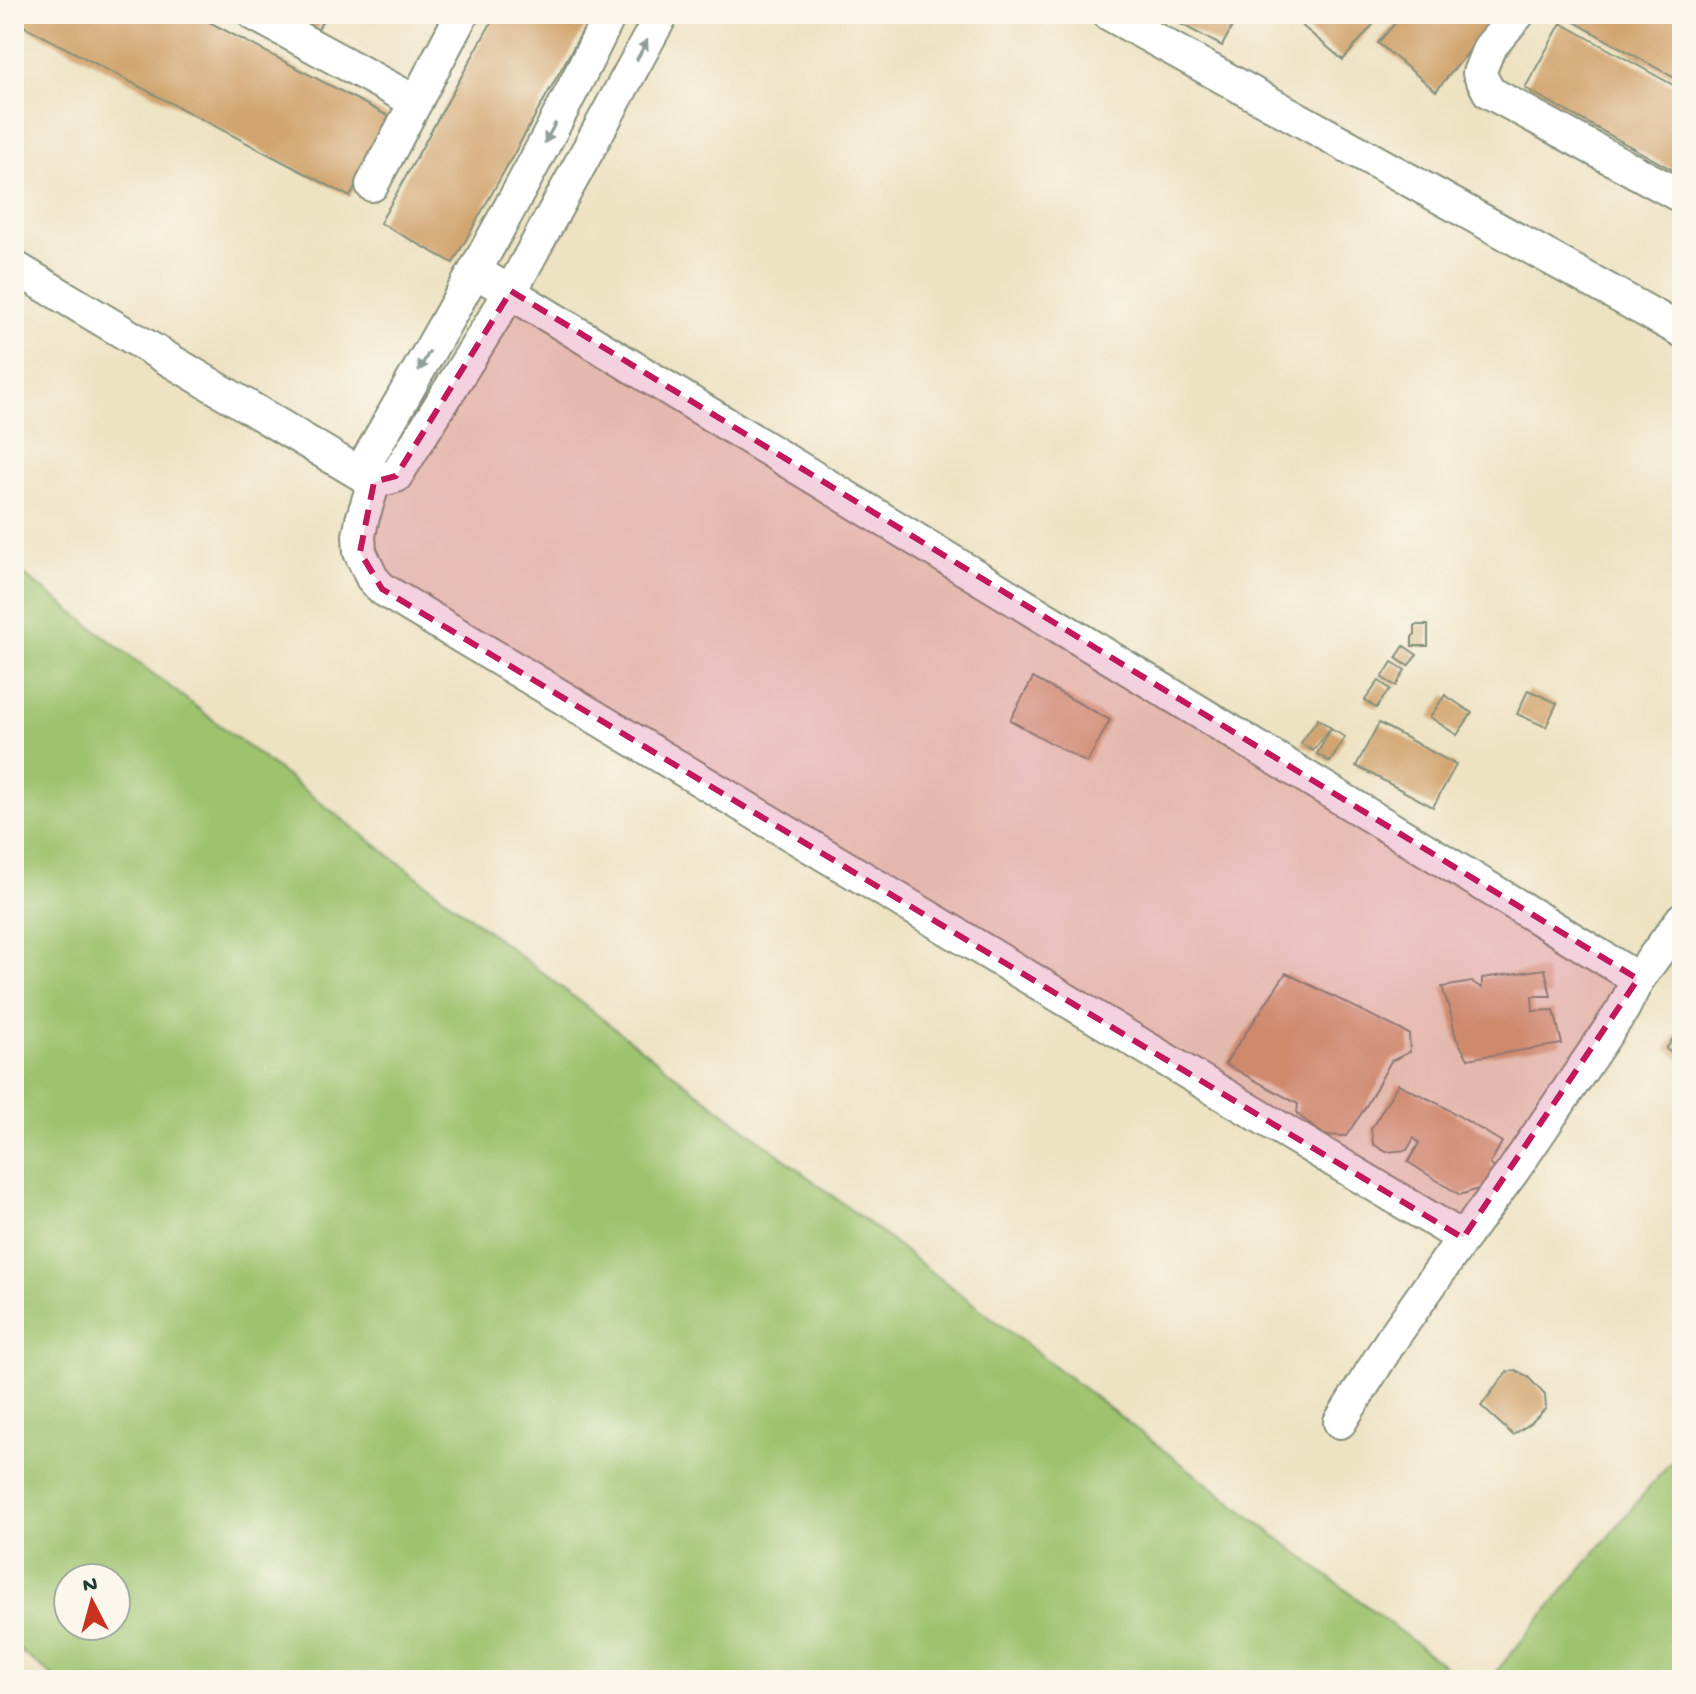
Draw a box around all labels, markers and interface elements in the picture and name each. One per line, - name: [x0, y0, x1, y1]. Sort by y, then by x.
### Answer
- one-way arrow: [636, 39, 649, 62]
- one-way arrow: [543, 122, 556, 145]
- one-way arrow: [417, 350, 431, 372]
- north arrow: [52, 1562, 132, 1642]
- text: N: [82, 1572, 99, 1600]

